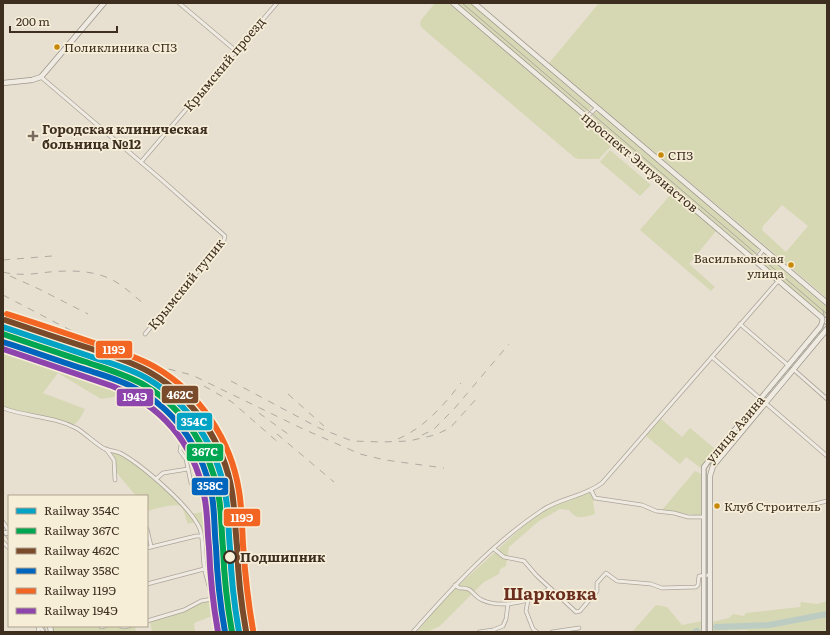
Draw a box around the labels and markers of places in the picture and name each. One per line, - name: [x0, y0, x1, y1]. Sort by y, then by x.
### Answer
- place label: Поликлиника СПЗ: [64, 38, 177, 56]
- marker: Поликлиника СПЗ: [52, 42, 62, 52]
- place label: Городская клиническая больница №12: [42, 119, 208, 153]
- marker: Городская клиническая больница №12: [27, 130, 39, 142]
- place label: СПЗ: [668, 146, 693, 164]
- marker: СПЗ: [656, 150, 666, 160]
- place label: Васильковская улица: [694, 249, 785, 282]
- marker: Васильковская улица: [786, 260, 796, 270]
- place label: Клуб Строитель: [724, 497, 821, 515]
- marker: Клуб Строитель: [712, 501, 722, 511]
- place label: Подшипник: [240, 547, 326, 566]
- marker: Подшипник: [223, 550, 237, 564]

